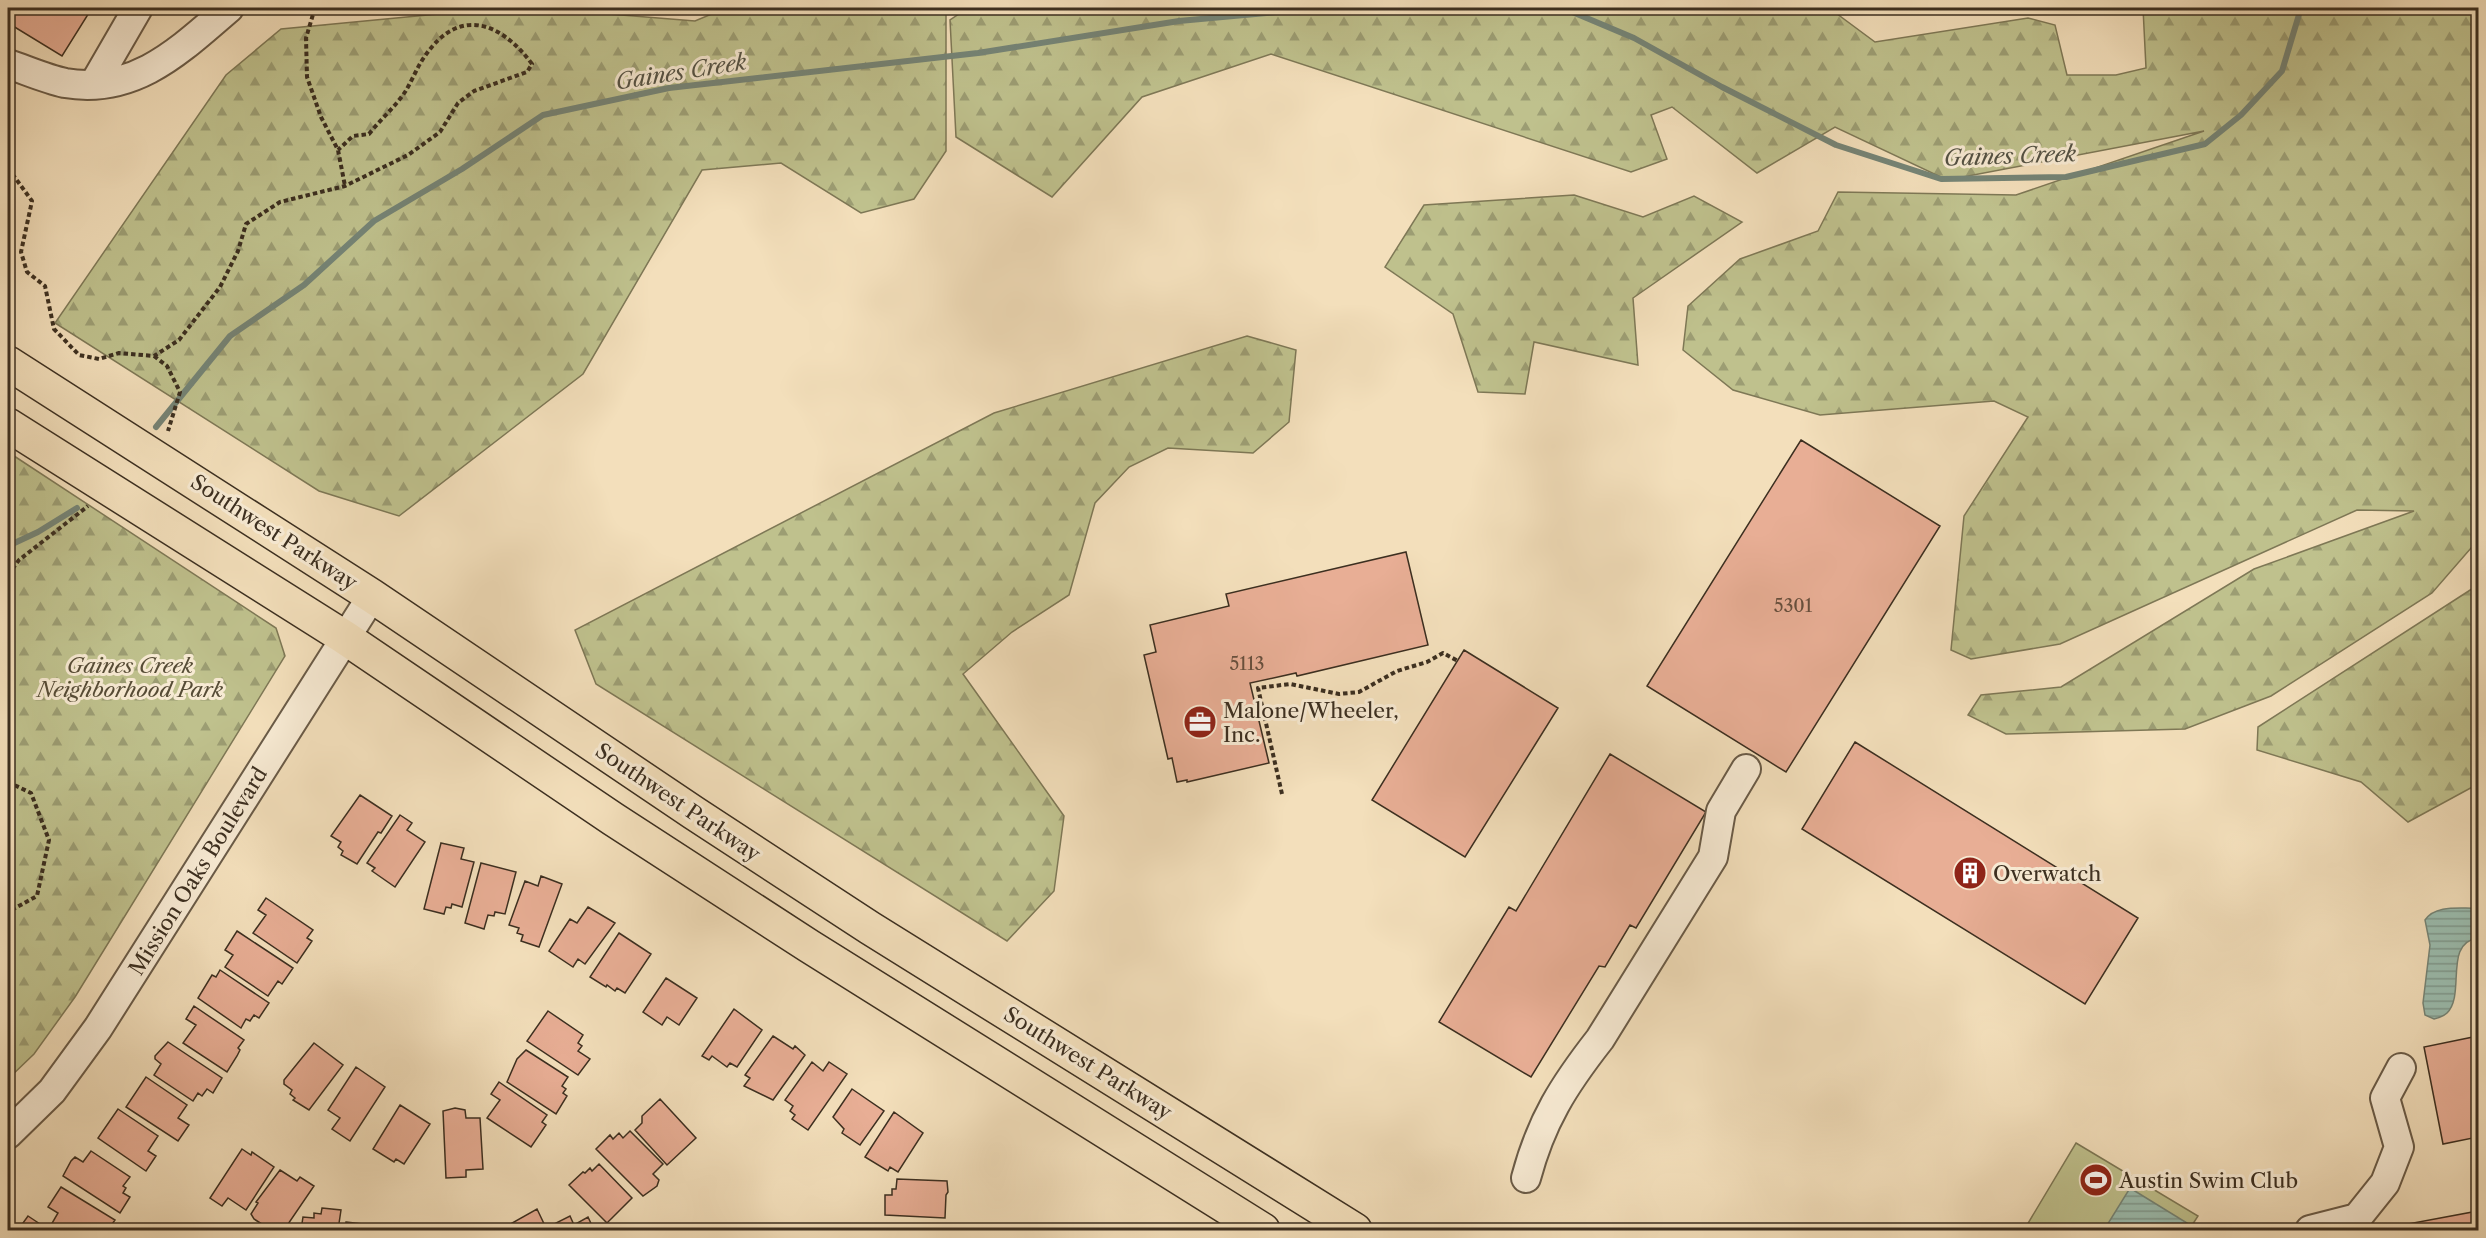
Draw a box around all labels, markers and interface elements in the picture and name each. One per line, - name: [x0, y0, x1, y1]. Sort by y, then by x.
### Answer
- water label: Gaines Creek: [613, 48, 749, 96]
- water label: Gaines Creek: [1943, 140, 2077, 172]
- street label: Southwest Parkway: [186, 469, 362, 595]
- house number: 5301: [1774, 595, 1813, 617]
- park label: Gaines Creek Neighborhood Park: [35, 653, 223, 702]
- house number: 5113: [1230, 653, 1264, 675]
- place label: Malone/Wheeler, Inc.: [1223, 698, 1399, 747]
- office icon: Malone/Wheeler, Inc.: [1182, 704, 1218, 740]
- street label: Southwest Parkway: [591, 738, 765, 867]
- street label: Mission Oaks Boulevard: [124, 762, 272, 980]
- building icon: Overwatch: [1952, 855, 1988, 891]
- place label: Overwatch: [1993, 861, 2101, 886]
- street label: Southwest Parkway: [999, 1001, 1177, 1125]
- sports icon: Austin Swim Club: [2078, 1162, 2114, 1198]
- place label: Austin Swim Club: [2118, 1168, 2298, 1193]

